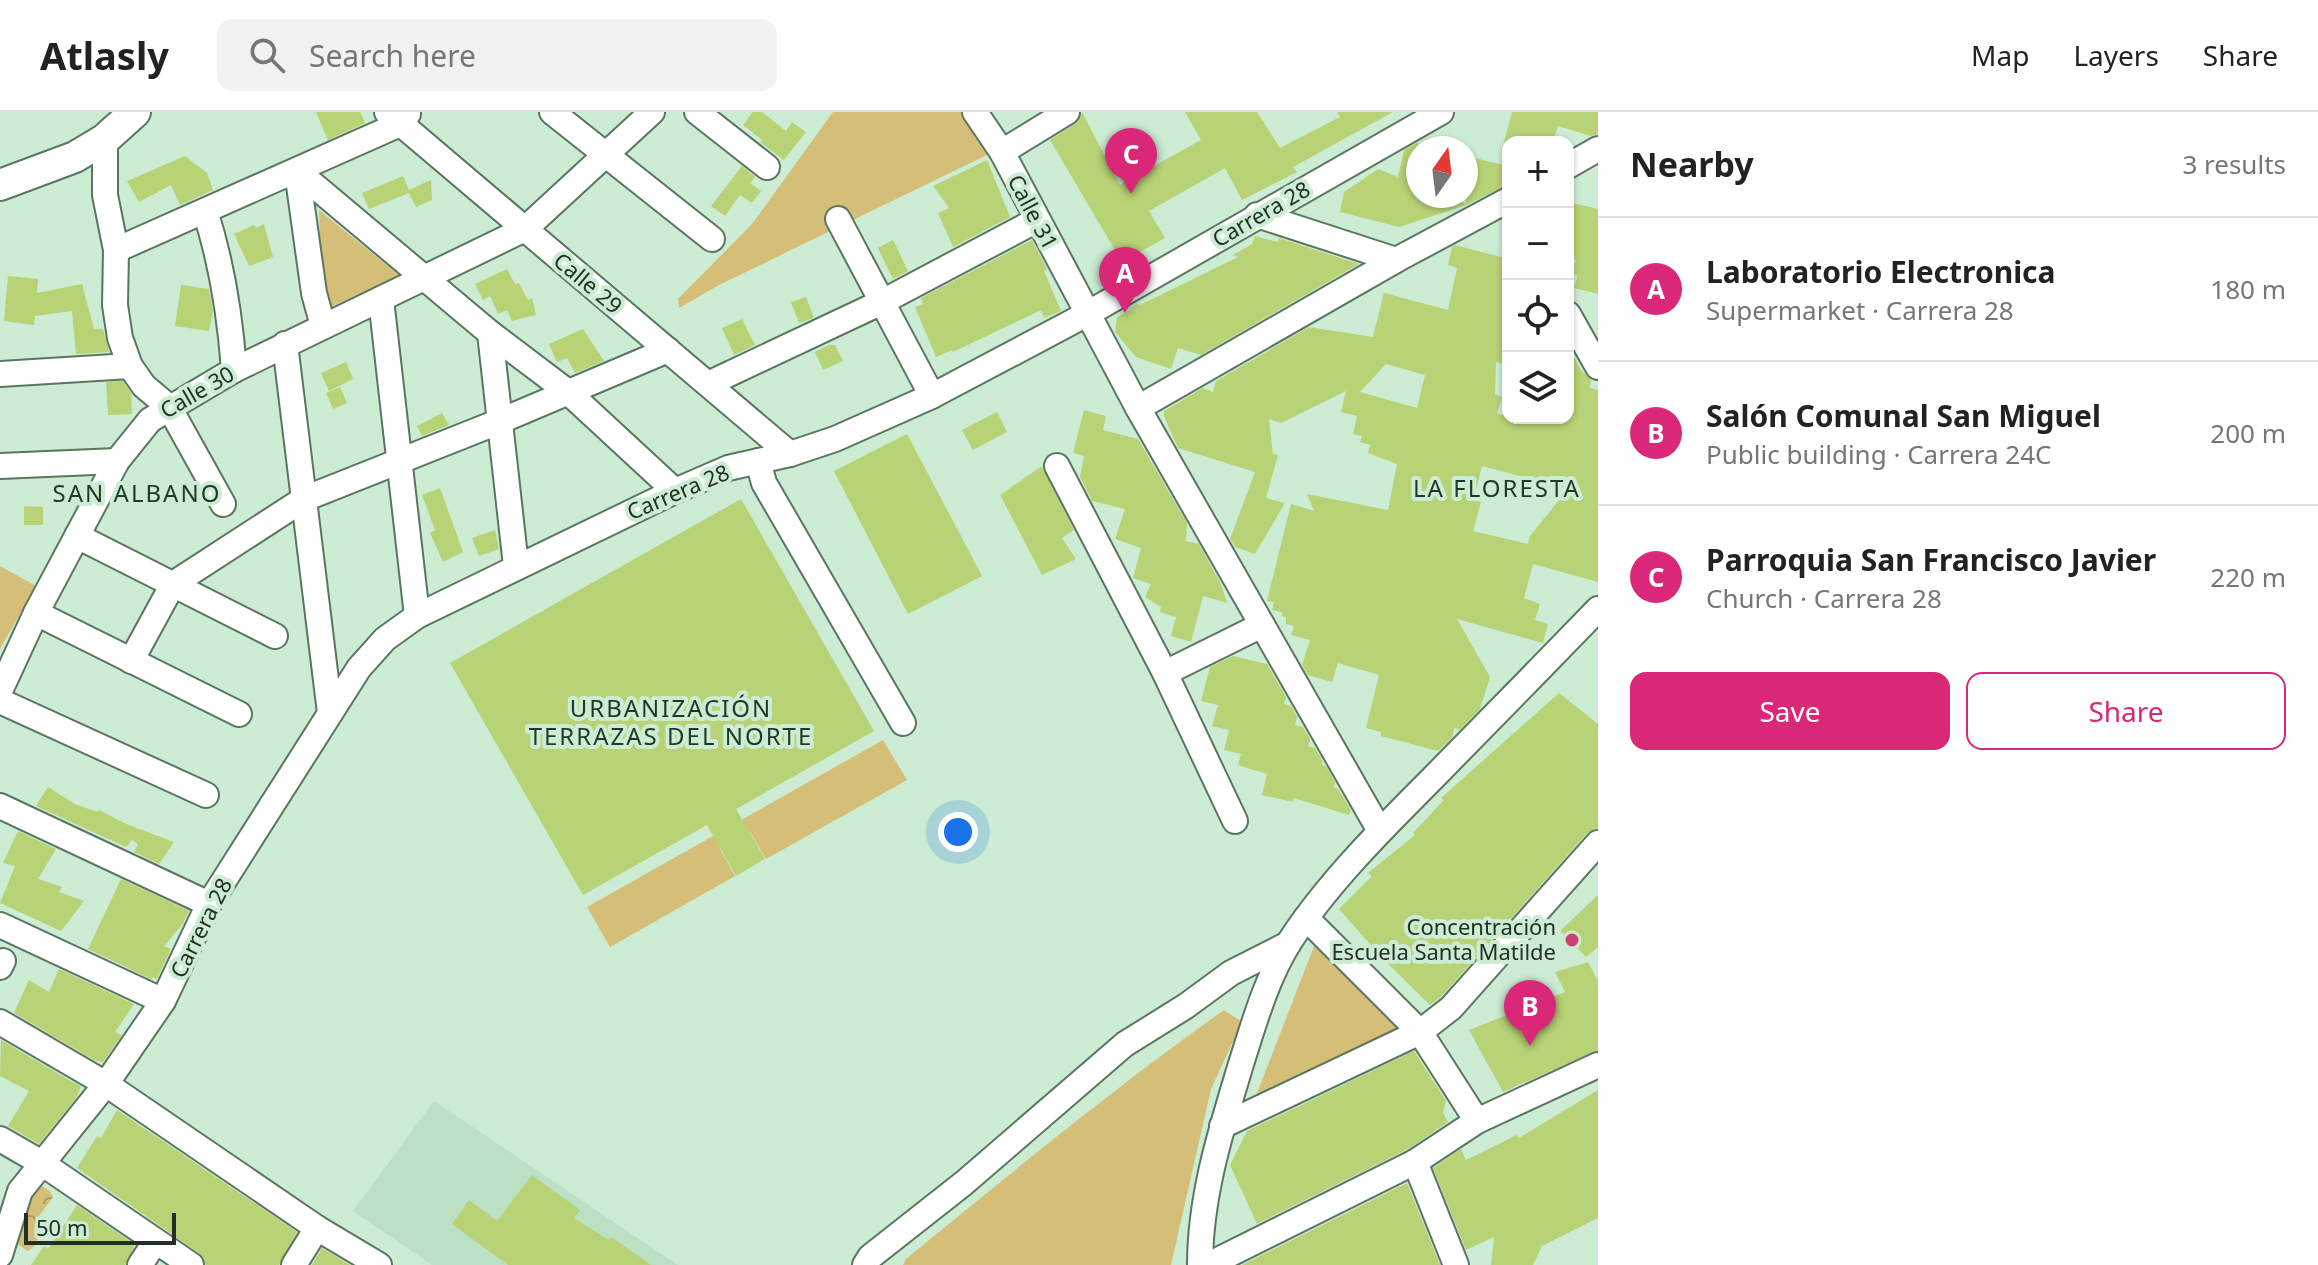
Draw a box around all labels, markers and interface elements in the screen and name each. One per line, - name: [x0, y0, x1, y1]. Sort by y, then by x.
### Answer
- search box: [217, 19, 777, 91]
- text: Atlasly: [40, 29, 169, 81]
- icon: search: [245, 33, 289, 77]
- text: Search here: [309, 35, 476, 76]
- text: Map: [1971, 36, 2029, 74]
- text: Layers: [2073, 36, 2159, 74]
- text: Share: [2203, 36, 2278, 74]
- pin: C: [1105, 128, 1157, 194]
- north arrow: [1406, 136, 1478, 208]
- map controls: [1502, 136, 1574, 424]
- button: +: [1502, 136, 1574, 208]
- text: Nearby: [1630, 141, 1754, 187]
- text: 3 results: [2182, 146, 2286, 182]
- street label: Calle 31: [1002, 169, 1066, 254]
- street label: Carrera 28: [1206, 173, 1315, 253]
- button: −: [1502, 208, 1574, 280]
- street label: Calle 29: [548, 245, 629, 320]
- pin: A: [1099, 247, 1151, 313]
- text: Laboratorio Electronica: [1706, 251, 2056, 292]
- text: A: [1647, 271, 1665, 307]
- text: 180 m: [2210, 271, 2286, 307]
- button: locate: [1502, 280, 1574, 352]
- text: Supermarket · Carrera 28: [1706, 292, 2014, 328]
- button: layers: [1502, 352, 1574, 424]
- street label: Calle 30: [154, 358, 239, 424]
- text: Salón Comunal San Miguel: [1706, 395, 2101, 436]
- text: B: [1647, 415, 1665, 451]
- text: 200 m: [2210, 415, 2286, 451]
- text: Public building · Carrera 24C: [1706, 436, 2052, 472]
- street label: Carrera 28: [622, 456, 733, 526]
- district label: LA FLORESTA: [1413, 471, 1581, 504]
- district label: SAN ALBANO: [53, 476, 221, 509]
- text: Parroquia San Francisco Javier: [1706, 539, 2156, 580]
- text: C: [1648, 559, 1664, 595]
- text: 220 m: [2210, 559, 2286, 595]
- text: Church · Carrera 28: [1706, 580, 1942, 616]
- button: Save: [1630, 672, 1950, 750]
- button: Share: [1966, 672, 2286, 750]
- district label: URBANIZACIÓN TERRAZAS DEL NORTE: [529, 691, 813, 752]
- your location: [938, 812, 978, 852]
- street label: Carrera 28: [162, 873, 238, 983]
- place label: Concentración Escuela Santa Matilde: [1331, 911, 1556, 966]
- marker: Concentración Escuela Santa Matilde: [1563, 931, 1581, 949]
- pin: B: [1504, 980, 1556, 1046]
- scale bar: [24, 1209, 176, 1245]
- text: 50 m: [36, 1212, 87, 1242]

